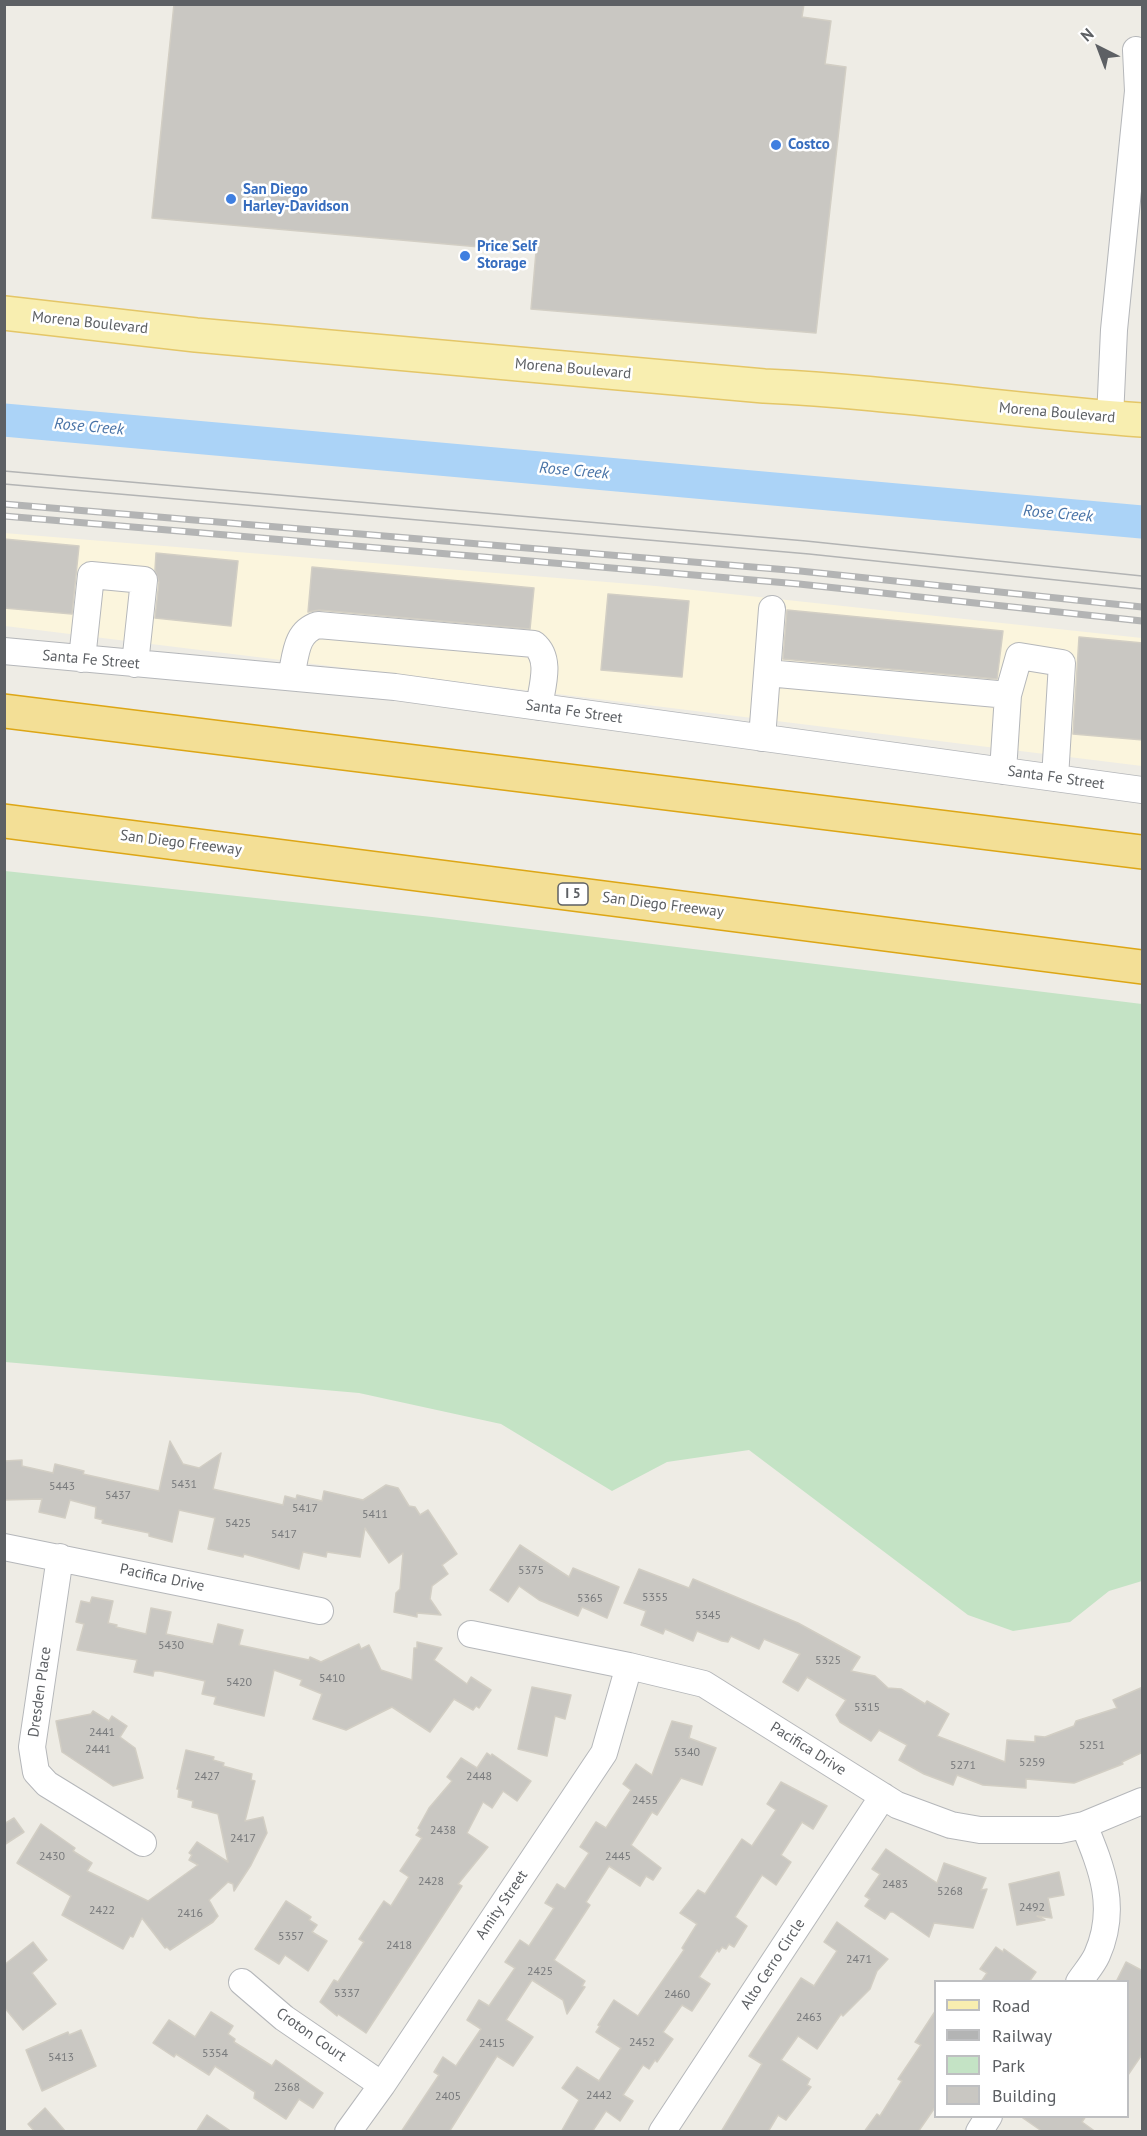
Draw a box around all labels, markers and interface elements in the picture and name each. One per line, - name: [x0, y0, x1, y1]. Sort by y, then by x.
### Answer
- north arrow: [1069, 18, 1129, 78]
- text: N: [1076, 24, 1098, 46]
- place label: Costco: [788, 136, 830, 154]
- marker: Costco: [769, 138, 783, 152]
- place label: San Diego Harley-Davidson: [243, 181, 349, 216]
- marker: San Diego Harley-Davidson: [224, 192, 238, 206]
- place label: Price Self Storage: [477, 238, 537, 273]
- marker: Price Self Storage: [458, 249, 472, 263]
- street label: Morena Boulevard: [31, 308, 149, 338]
- street label: Morena Boulevard: [514, 355, 632, 383]
- street label: Morena Boulevard: [998, 399, 1116, 427]
- water label: Rose Creek: [53, 414, 125, 440]
- water label: Rose Creek: [538, 458, 610, 484]
- water label: Rose Creek: [1022, 501, 1094, 527]
- street label: Santa Fe Street: [41, 647, 141, 673]
- street label: Santa Fe Street: [524, 696, 624, 728]
- street label: Santa Fe Street: [1006, 762, 1106, 794]
- street label: San Diego Freeway: [119, 827, 243, 859]
- road number: I 5: [558, 883, 588, 905]
- street label: San Diego Freeway: [601, 889, 725, 921]
- house number: 5431: [171, 1478, 197, 1492]
- house number: 5443: [49, 1480, 75, 1494]
- house number: 5437: [105, 1489, 131, 1503]
- house number: 5417: [292, 1502, 318, 1516]
- house number: 5411: [362, 1508, 388, 1522]
- house number: 5425: [225, 1517, 251, 1531]
- house number: 5417: [271, 1528, 297, 1542]
- street label: Pacifica Drive: [118, 1560, 206, 1596]
- house number: 5375: [518, 1564, 544, 1578]
- house number: 5355: [642, 1591, 668, 1605]
- house number: 5365: [577, 1592, 603, 1606]
- house number: 5345: [695, 1609, 721, 1623]
- house number: 5430: [158, 1639, 184, 1653]
- street label: Dresden Place: [25, 1646, 55, 1738]
- house number: 5325: [815, 1654, 841, 1668]
- house number: 5410: [319, 1672, 345, 1686]
- house number: 5420: [226, 1676, 252, 1690]
- house number: 5315: [854, 1701, 880, 1715]
- street label: Pacifica Drive: [767, 1719, 849, 1779]
- house number: 2441: [89, 1726, 115, 1740]
- house number: 5251: [1079, 1739, 1105, 1753]
- house number: 2441: [85, 1743, 111, 1757]
- house number: 5340: [674, 1746, 700, 1760]
- house number: 5259: [1019, 1756, 1045, 1770]
- house number: 5271: [950, 1759, 976, 1773]
- house number: 2427: [194, 1770, 220, 1784]
- house number: 2448: [466, 1770, 492, 1784]
- house number: 2455: [632, 1794, 658, 1808]
- house number: 2438: [430, 1824, 456, 1838]
- house number: 2417: [230, 1832, 256, 1846]
- house number: 2430: [39, 1850, 65, 1864]
- house number: 2445: [605, 1850, 631, 1864]
- street label: Amity Street: [472, 1867, 532, 1943]
- house number: 2428: [418, 1875, 444, 1889]
- house number: 2483: [882, 1878, 908, 1892]
- house number: 5268: [937, 1885, 963, 1899]
- house number: 2492: [1019, 1901, 1045, 1915]
- house number: 2422: [89, 1904, 115, 1918]
- house number: 2416: [177, 1907, 203, 1921]
- street label: Alto Cerro Circle: [737, 1915, 809, 2013]
- house number: 5357: [278, 1930, 304, 1944]
- house number: 2418: [386, 1939, 412, 1953]
- house number: 2471: [846, 1953, 872, 1967]
- house number: 2425: [527, 1965, 553, 1979]
- legend: [934, 1980, 1129, 2118]
- house number: 5337: [334, 1987, 360, 2001]
- house number: 2460: [664, 1988, 690, 2002]
- text: Road: [992, 1994, 1030, 2017]
- street label: Croton Court: [272, 2004, 350, 2066]
- house number: 2463: [796, 2011, 822, 2025]
- text: Railway: [992, 2024, 1052, 2047]
- house number: 2452: [629, 2036, 655, 2050]
- house number: 2415: [479, 2037, 505, 2051]
- house number: 5354: [202, 2047, 228, 2061]
- house number: 5413: [48, 2051, 74, 2065]
- text: Park: [992, 2054, 1025, 2077]
- house number: 2368: [274, 2081, 300, 2095]
- text: Building: [992, 2084, 1056, 2107]
- house number: 2442: [586, 2089, 612, 2103]
- house number: 2405: [435, 2090, 461, 2104]

